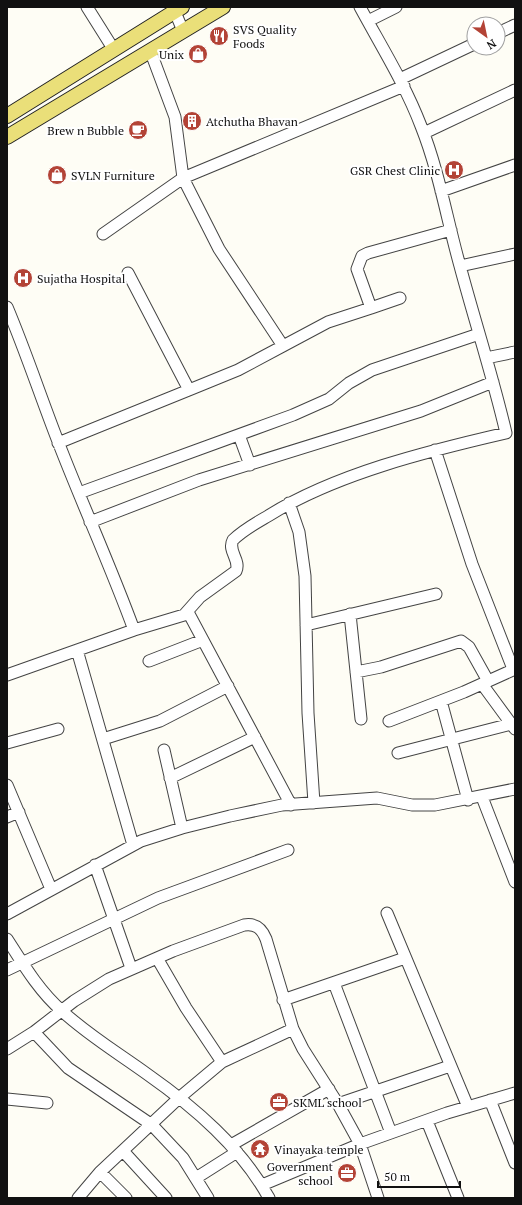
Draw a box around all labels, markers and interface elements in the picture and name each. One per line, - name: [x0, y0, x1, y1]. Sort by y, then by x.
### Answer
- north arrow: [466, 16, 506, 56]
- place label: SVS Quality Foods: [233, 22, 297, 51]
- restaurant icon: SVS Quality Foods: [208, 25, 230, 47]
- text: N: [484, 36, 499, 53]
- shop icon: Unix: [187, 43, 209, 65]
- place label: Unix: [159, 47, 185, 62]
- building icon: Atchutha Bhavan: [181, 110, 203, 132]
- place label: Atchutha Bhavan: [206, 114, 298, 129]
- cafe icon: Brew n Bubble: [127, 119, 149, 141]
- place label: Brew n Bubble: [47, 123, 124, 138]
- hospital icon: GSR Chest Clinic: [443, 159, 465, 181]
- place label: GSR Chest Clinic: [350, 163, 440, 178]
- shop icon: SVLN Furniture: [46, 164, 68, 186]
- place label: SVLN Furniture: [71, 168, 155, 183]
- hospital icon: Sujatha Hospital: [12, 267, 34, 289]
- place label: Sujatha Hospital: [37, 271, 126, 286]
- office icon: SKML school: [268, 1091, 290, 1113]
- place label: SKML school: [293, 1095, 362, 1110]
- temple icon: Vinayaka temple: [249, 1138, 271, 1160]
- place label: Vinayaka temple: [274, 1142, 364, 1157]
- place label: Government school: [267, 1159, 334, 1188]
- office icon: Government school: [336, 1162, 358, 1184]
- scale bar: [378, 1163, 460, 1189]
- text: 50 m: [384, 1169, 411, 1184]

